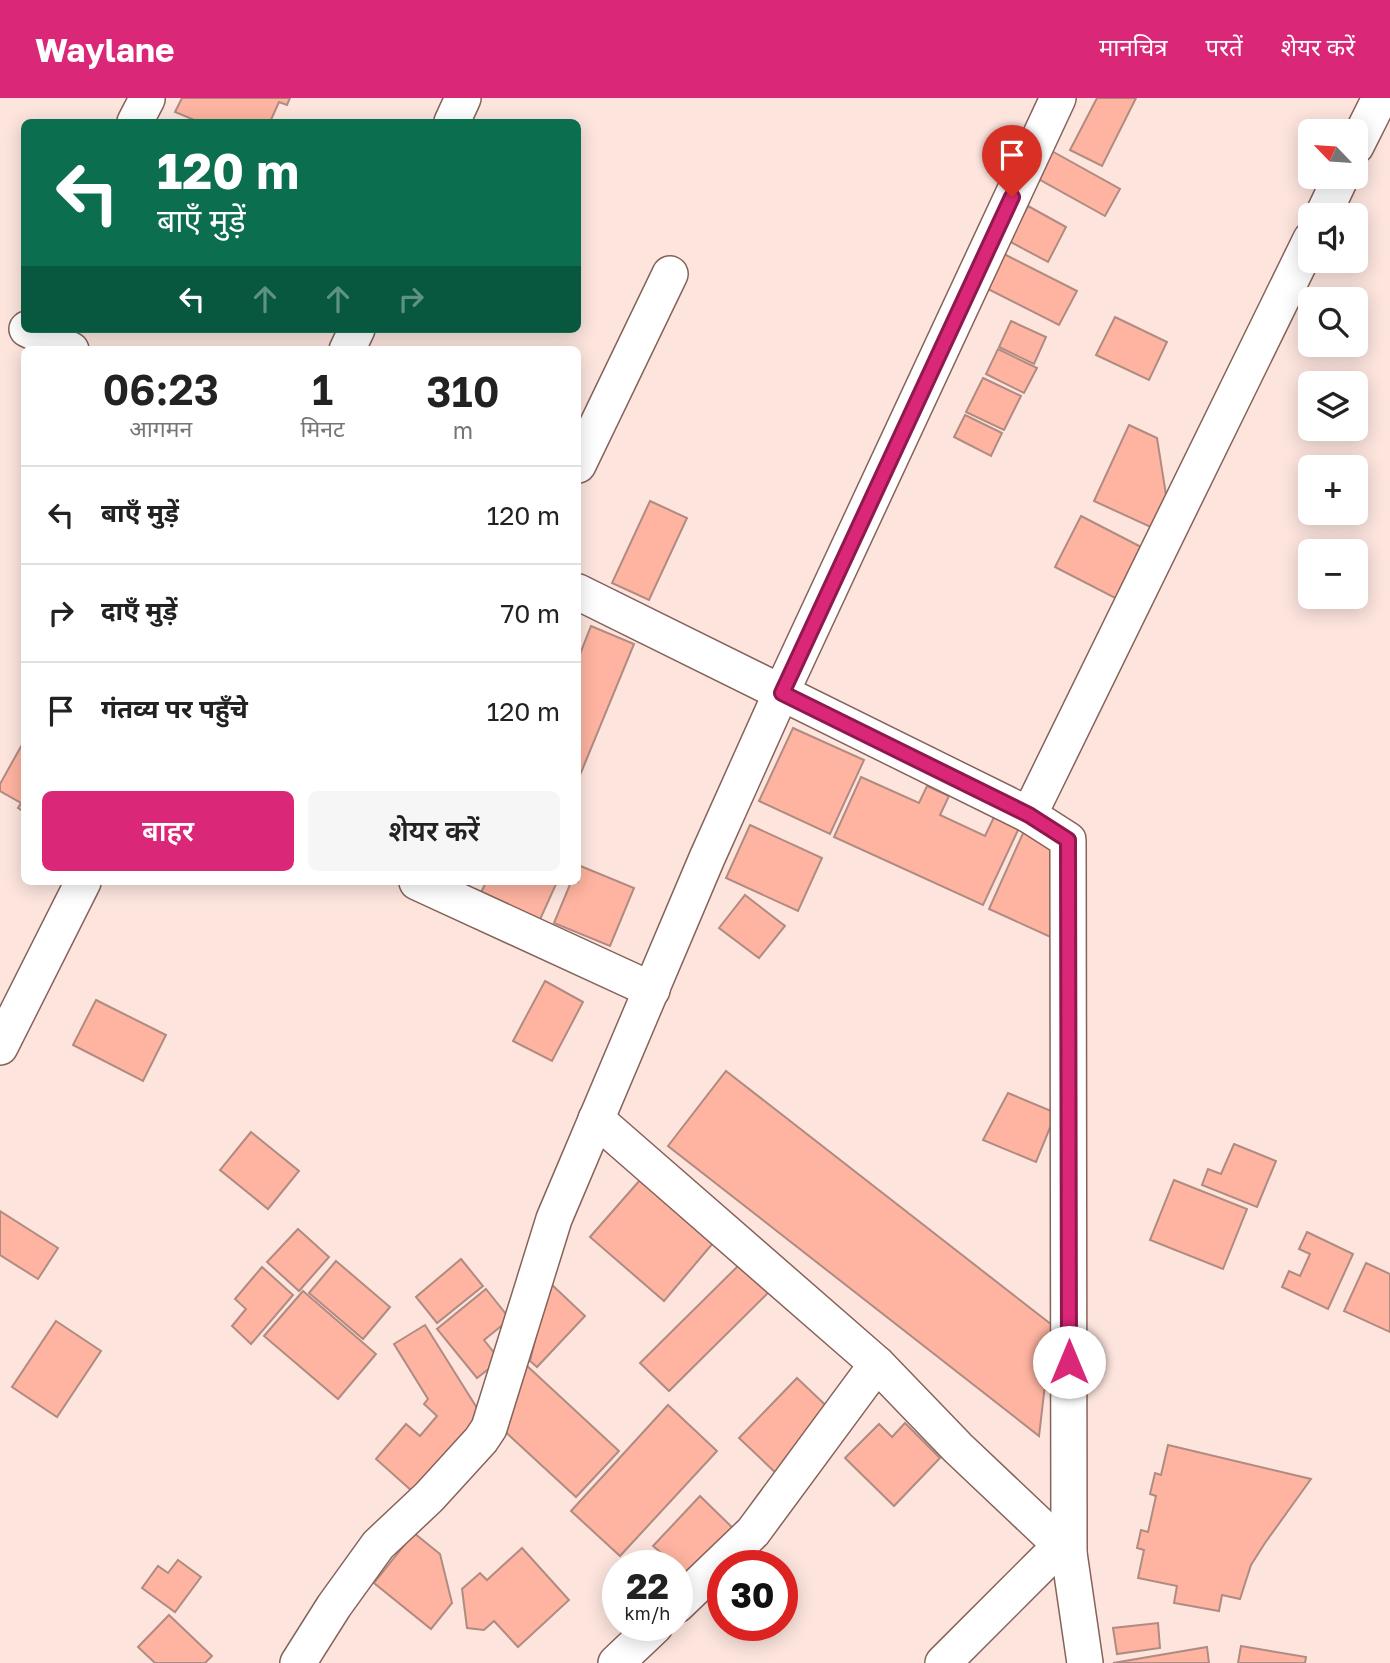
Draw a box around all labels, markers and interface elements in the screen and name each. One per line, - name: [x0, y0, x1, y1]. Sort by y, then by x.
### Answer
- text: Waylane: [35, 30, 174, 69]
- text: मानचित्र: [1099, 32, 1168, 61]
- text: परतें: [1206, 32, 1243, 61]
- text: शेयर करें: [1281, 32, 1355, 61]
- north arrow: [1298, 119, 1368, 189]
- map controls: [1298, 119, 1368, 609]
- pin: [982, 125, 1042, 197]
- icon: arrive: [993, 136, 1031, 174]
- text: 120 m: [157, 141, 299, 200]
- icon: left: [42, 147, 133, 238]
- text: बाएँ मुड़ें: [157, 201, 246, 239]
- button: sound: [1298, 203, 1368, 273]
- icon: left: [173, 280, 211, 318]
- icon: ahead: [246, 280, 284, 318]
- icon: ahead: [319, 280, 357, 318]
- icon: right: [392, 280, 430, 318]
- button: search: [1298, 287, 1368, 357]
- text: 06:23: [102, 364, 219, 414]
- text: 1: [312, 364, 333, 414]
- text: 310: [426, 366, 500, 416]
- button: layers: [1298, 371, 1368, 441]
- text: आगमन: [129, 414, 192, 442]
- text: मिनट: [301, 414, 345, 442]
- text: m: [453, 416, 473, 444]
- button: +: [1298, 455, 1368, 525]
- icon: left: [42, 496, 80, 534]
- text: बाएँ मुड़ें: [101, 497, 179, 528]
- text: 120 m: [487, 500, 560, 531]
- button: −: [1298, 539, 1368, 609]
- icon: right: [42, 594, 80, 632]
- text: दाएँ मुड़ें: [101, 595, 177, 626]
- text: 70 m: [501, 598, 560, 629]
- icon: arrive: [42, 692, 80, 730]
- text: गंतव्य पर पहुँचे: [101, 693, 248, 724]
- text: 120 m: [487, 696, 560, 727]
- button: बाहर: [42, 791, 294, 871]
- button: शेयर करें: [308, 791, 560, 871]
- position arrow: [1032, 1325, 1106, 1399]
- speed limit sign: 30: [707, 1550, 798, 1641]
- text: 22: [626, 1565, 669, 1607]
- text: km/h: [625, 1602, 670, 1624]

